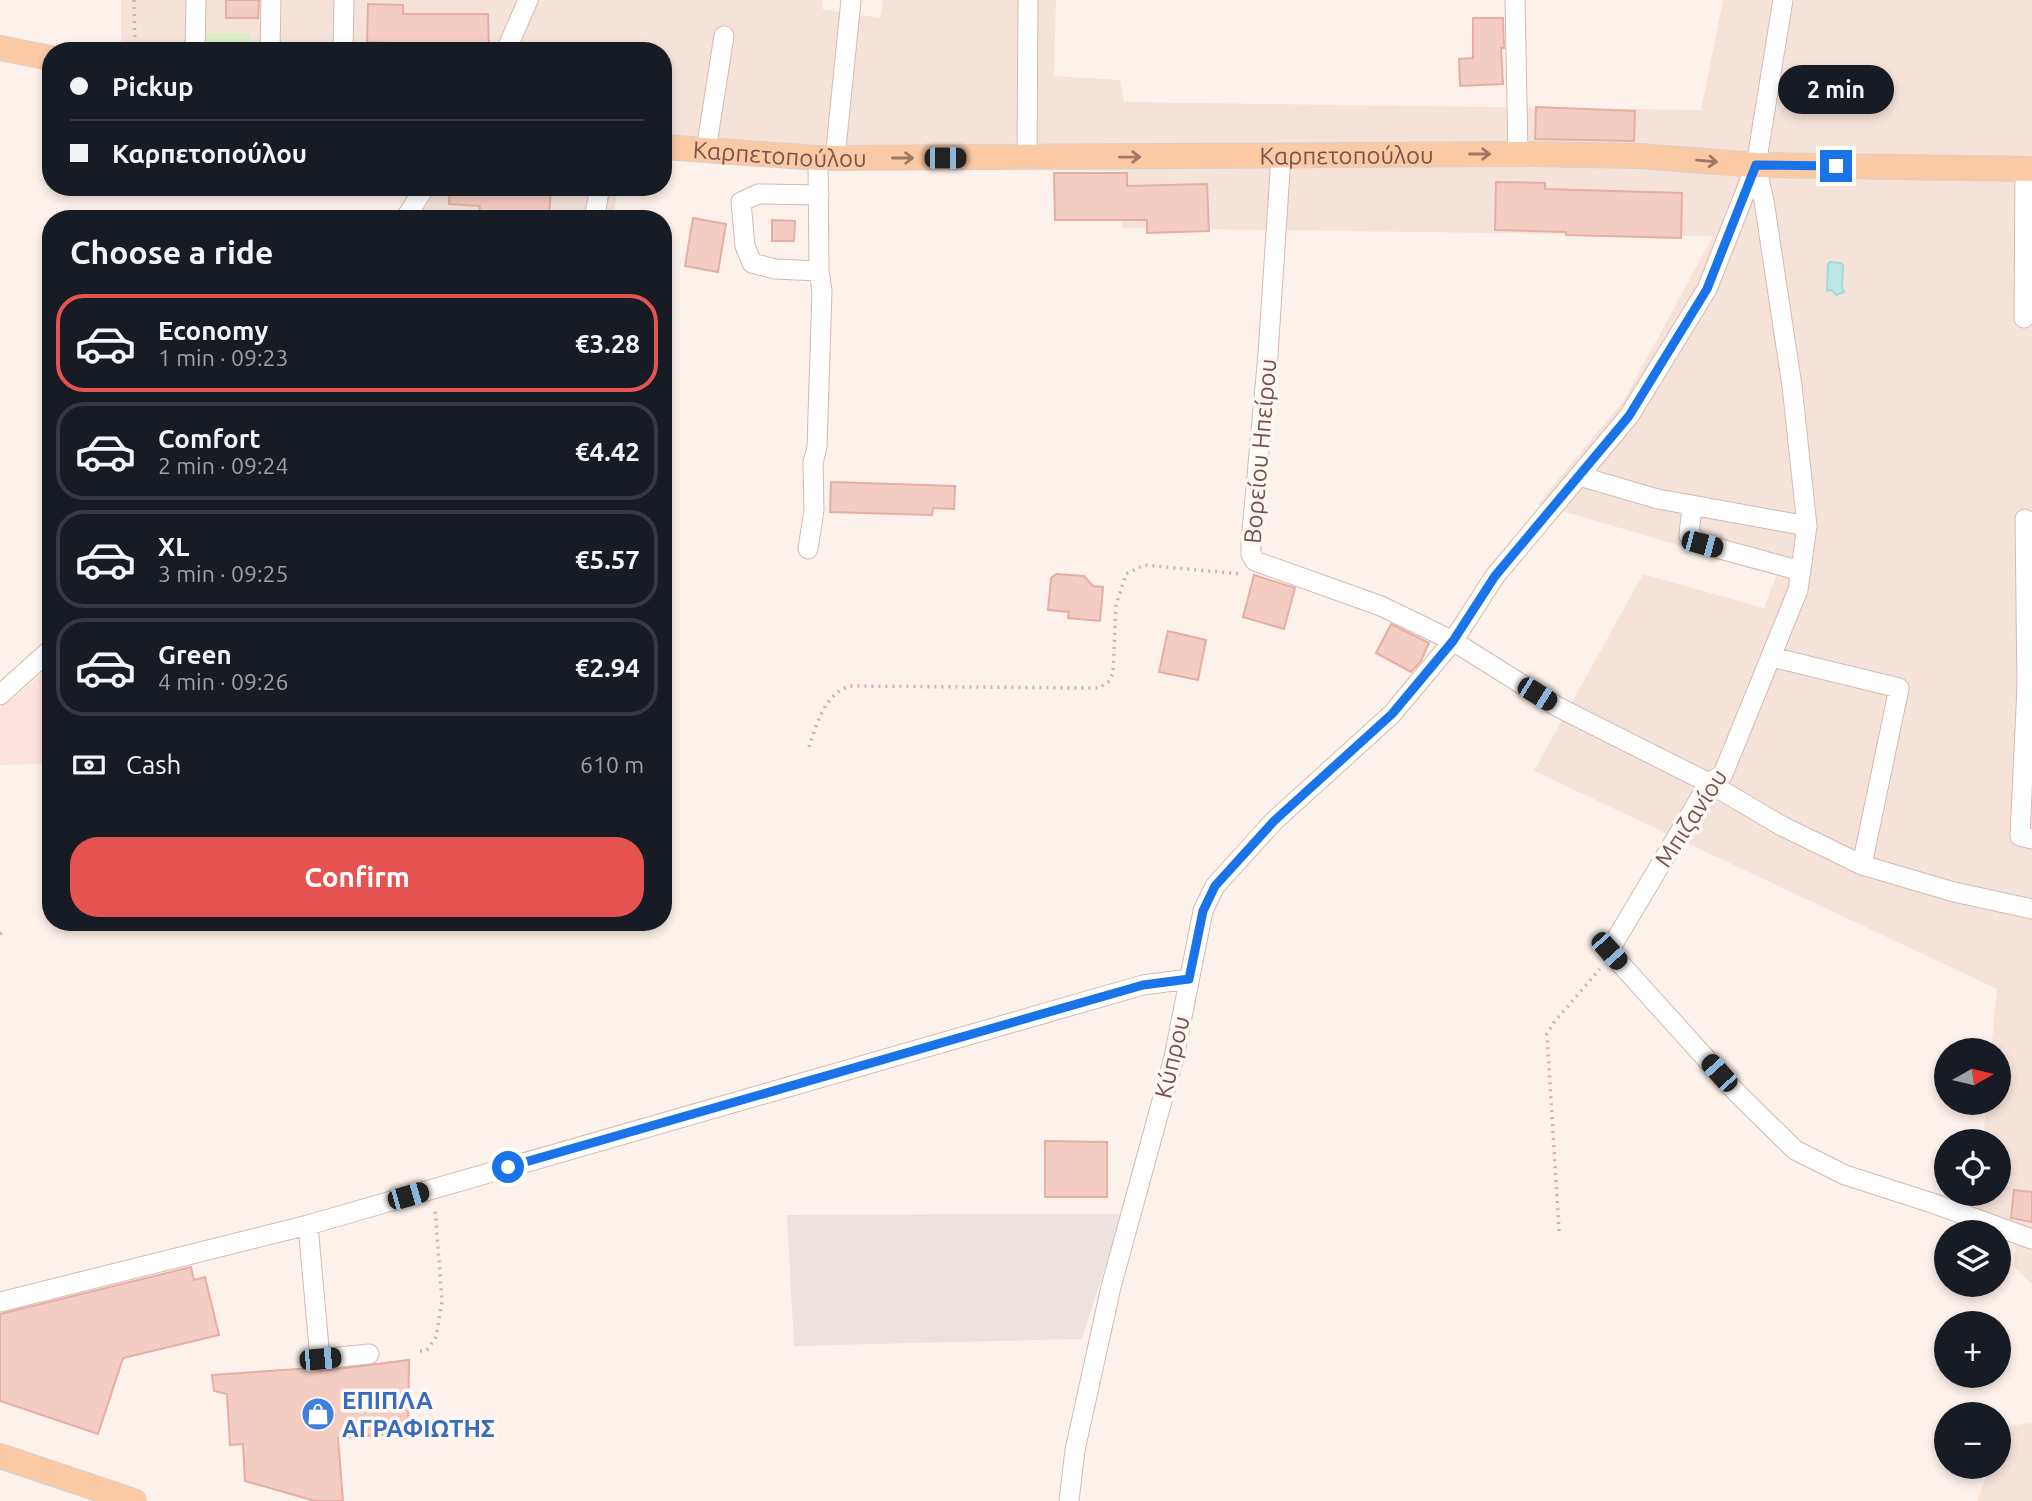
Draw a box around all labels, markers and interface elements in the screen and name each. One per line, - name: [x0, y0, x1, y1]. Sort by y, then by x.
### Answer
- callout: 2 min: [1778, 64, 1894, 114]
- text: Pickup: [112, 72, 194, 101]
- text: 2 min: [1807, 77, 1865, 102]
- street label: Καρπετοπούλου: [692, 136, 867, 172]
- text: Καρπετοπούλου: [112, 139, 307, 168]
- street label: Καρπετοπούλου: [1259, 141, 1434, 169]
- one-way arrow: [1468, 147, 1491, 161]
- car: [925, 148, 967, 169]
- one-way arrow: [1118, 150, 1141, 164]
- route end: [1820, 150, 1852, 182]
- one-way arrow: [891, 151, 914, 165]
- one-way arrow: [1696, 155, 1718, 168]
- text: Choose a ride: [70, 234, 273, 270]
- icon: car: [74, 312, 137, 375]
- text: Economy: [158, 316, 268, 345]
- text: €3.28: [575, 329, 640, 358]
- text: 1 min · 09:23: [158, 345, 289, 370]
- street label: Βορείου Ηπείρου: [1238, 357, 1282, 545]
- icon: car: [74, 420, 137, 483]
- text: Comfort: [158, 424, 261, 453]
- text: €4.42: [575, 437, 640, 466]
- text: 2 min · 09:24: [158, 453, 289, 478]
- icon: car: [74, 528, 137, 591]
- car: [1679, 528, 1726, 560]
- text: XL: [158, 532, 189, 561]
- text: €5.57: [575, 545, 640, 574]
- text: 3 min · 09:25: [158, 561, 289, 586]
- icon: car: [74, 636, 137, 699]
- text: Green: [158, 640, 232, 669]
- text: €2.94: [575, 653, 640, 682]
- text: 4 min · 09:26: [158, 669, 289, 694]
- car: [1514, 674, 1561, 714]
- icon: cash: [70, 746, 108, 784]
- text: Cash: [126, 750, 181, 779]
- text: 610 m: [580, 752, 644, 777]
- street label: Μπιζανίου: [1649, 764, 1733, 872]
- button: Confirm: [70, 837, 644, 917]
- car: [1588, 928, 1631, 974]
- street label: Κύπρου: [1149, 1013, 1195, 1101]
- north arrow: [1934, 1038, 2011, 1115]
- map controls: [1934, 1038, 2011, 1479]
- car: [1698, 1050, 1741, 1096]
- button: locate: [1934, 1129, 2011, 1206]
- route start: [492, 1151, 524, 1183]
- car: [385, 1180, 432, 1212]
- button: layers: [1934, 1220, 2011, 1297]
- button: +: [1934, 1311, 2011, 1388]
- car: [299, 1347, 342, 1371]
- place label: ΕΠΙΠΛΑ ΑΓΡΑΦΙΩΤΗΣ: [342, 1387, 495, 1442]
- shop icon: ΕΠΙΠΛΑ ΑΓΡΑΦΙΩΤΗΣ: [299, 1395, 337, 1433]
- button: −: [1934, 1402, 2011, 1479]

